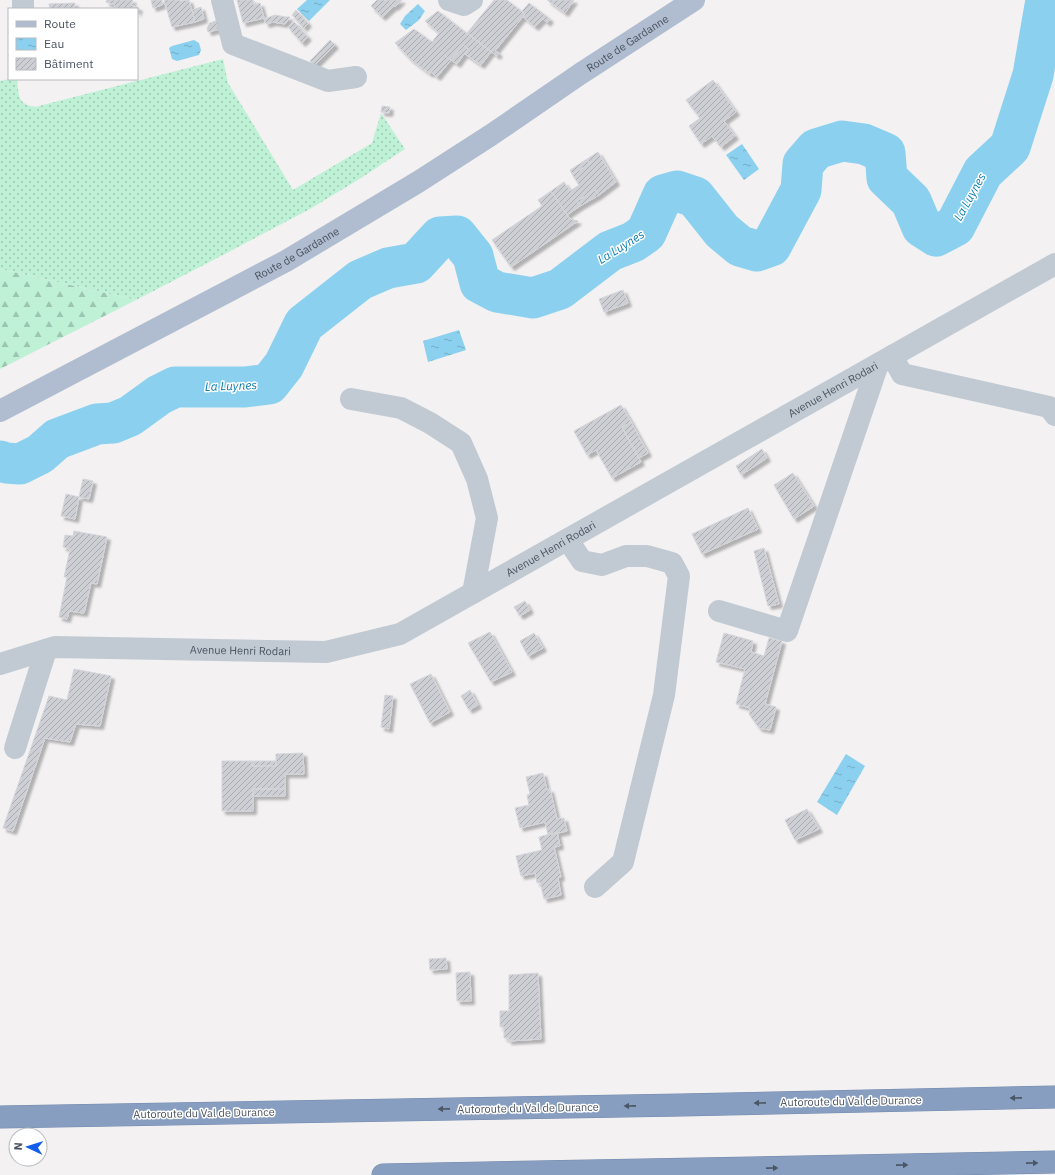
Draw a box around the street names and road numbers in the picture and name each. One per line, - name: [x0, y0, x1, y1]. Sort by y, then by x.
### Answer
- street label: Route de Gardanne: [584, 11, 671, 75]
- street label: Route de Gardanne: [252, 224, 342, 283]
- street label: Avenue Henri Rodari: [786, 359, 880, 420]
- street label: Avenue Henri Rodari: [503, 518, 598, 580]
- street label: Avenue Henri Rodari: [190, 642, 291, 658]
- street label: Autoroute du Val de Durance: [780, 1093, 922, 1109]
- street label: Autoroute du Val de Durance: [457, 1100, 599, 1116]
- street label: Autoroute du Val de Durance: [133, 1105, 275, 1121]

